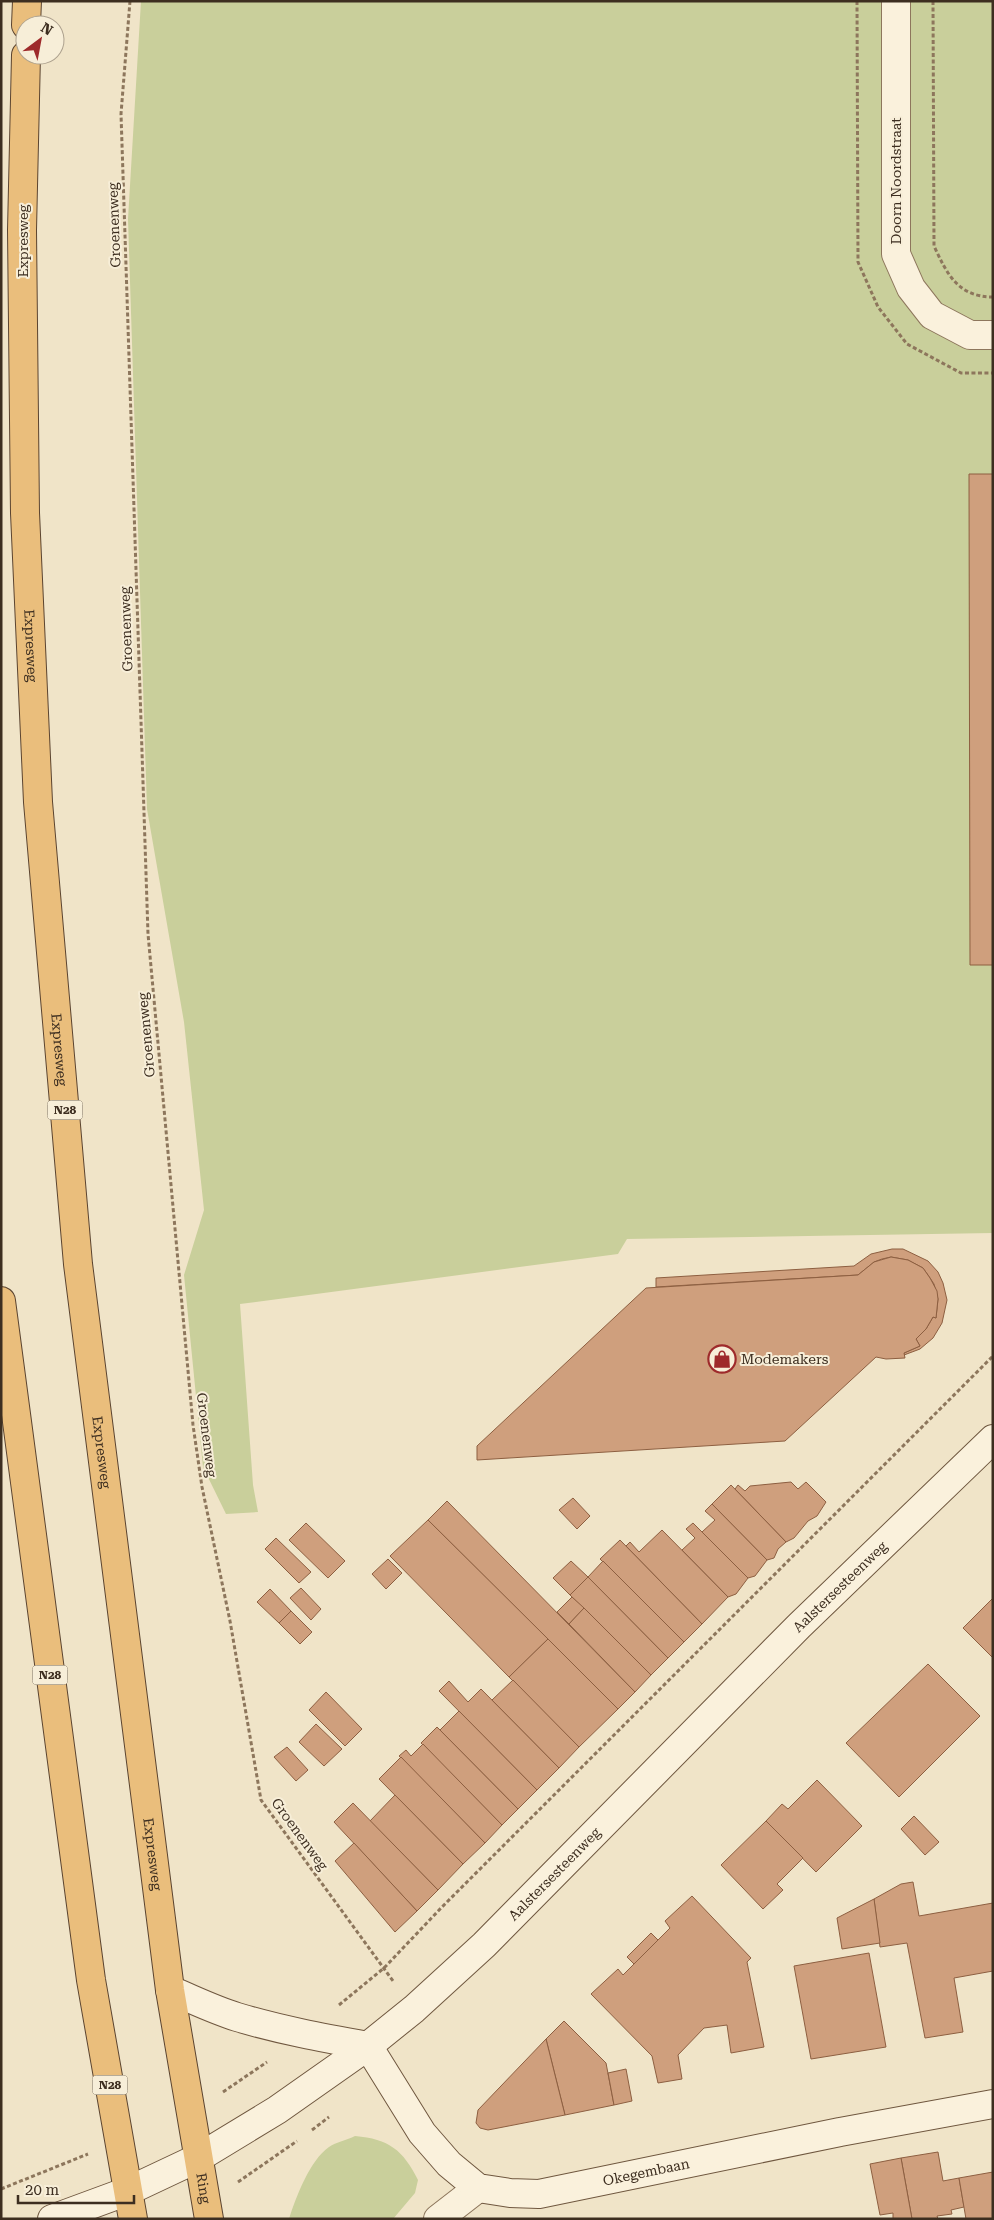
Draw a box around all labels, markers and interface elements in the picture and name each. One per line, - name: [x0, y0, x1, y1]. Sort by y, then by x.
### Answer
- north arrow: [15, 15, 65, 65]
- text: N: [38, 19, 56, 39]
- street label: Doorn Noordstraat: [888, 118, 904, 244]
- street label: Groenenweg: [105, 182, 123, 268]
- street label: Expresweg: [15, 204, 31, 277]
- street label: Groenenweg: [117, 586, 135, 672]
- street label: Expresweg: [21, 609, 41, 683]
- street label: Groenenweg: [134, 992, 158, 1078]
- street label: Expresweg: [48, 1013, 71, 1087]
- road number: N28: [48, 1100, 82, 1120]
- shop icon: Modemakers: [707, 1344, 737, 1374]
- place label: Modemakers: [741, 1351, 829, 1367]
- street label: Groenenweg: [194, 1392, 220, 1478]
- street label: Expresweg: [89, 1415, 114, 1490]
- street label: Aalstersesteenweg: [790, 1538, 890, 1635]
- road number: N28: [32, 1666, 68, 1684]
- street label: Groenenweg: [268, 1795, 332, 1873]
- street label: Expresweg: [140, 1817, 165, 1891]
- street label: Aalstersesteenweg: [505, 1824, 604, 1924]
- road number: N28: [92, 2076, 128, 2094]
- street label: Okegembaan: [601, 2155, 691, 2189]
- scale bar: [18, 2172, 134, 2204]
- street label: Ring: [193, 2172, 214, 2205]
- text: 20 m: [25, 2181, 60, 2199]

